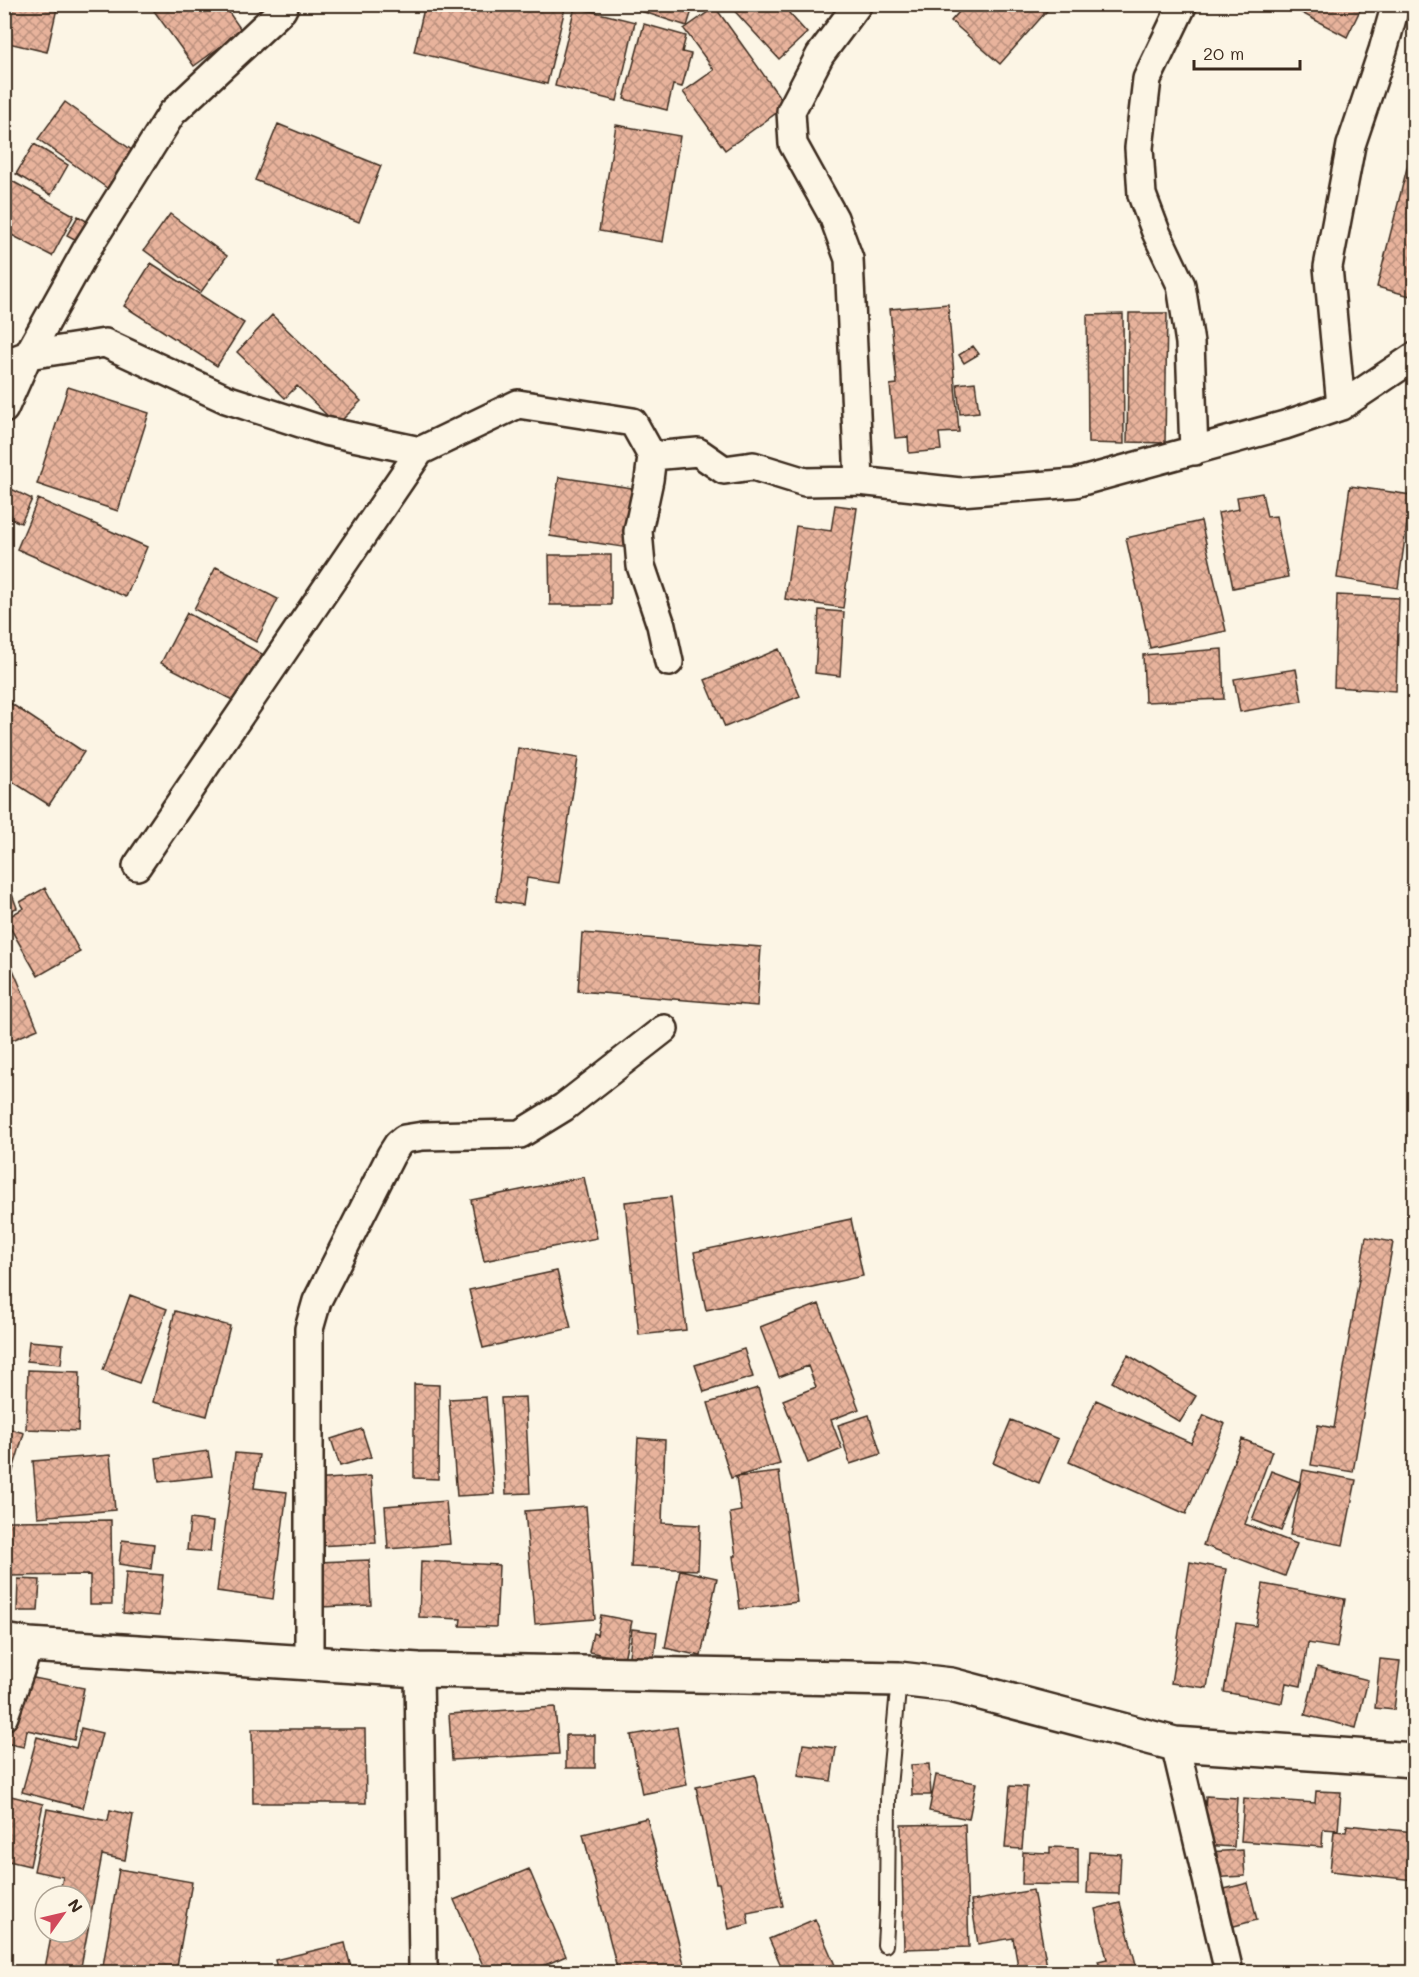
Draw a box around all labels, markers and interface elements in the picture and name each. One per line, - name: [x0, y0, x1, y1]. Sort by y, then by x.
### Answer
- scale bar: [1194, 33, 1300, 71]
- text: 20 m: [1203, 41, 1244, 65]
- north arrow: [33, 1884, 93, 1944]
- text: N: [64, 1894, 88, 1916]

